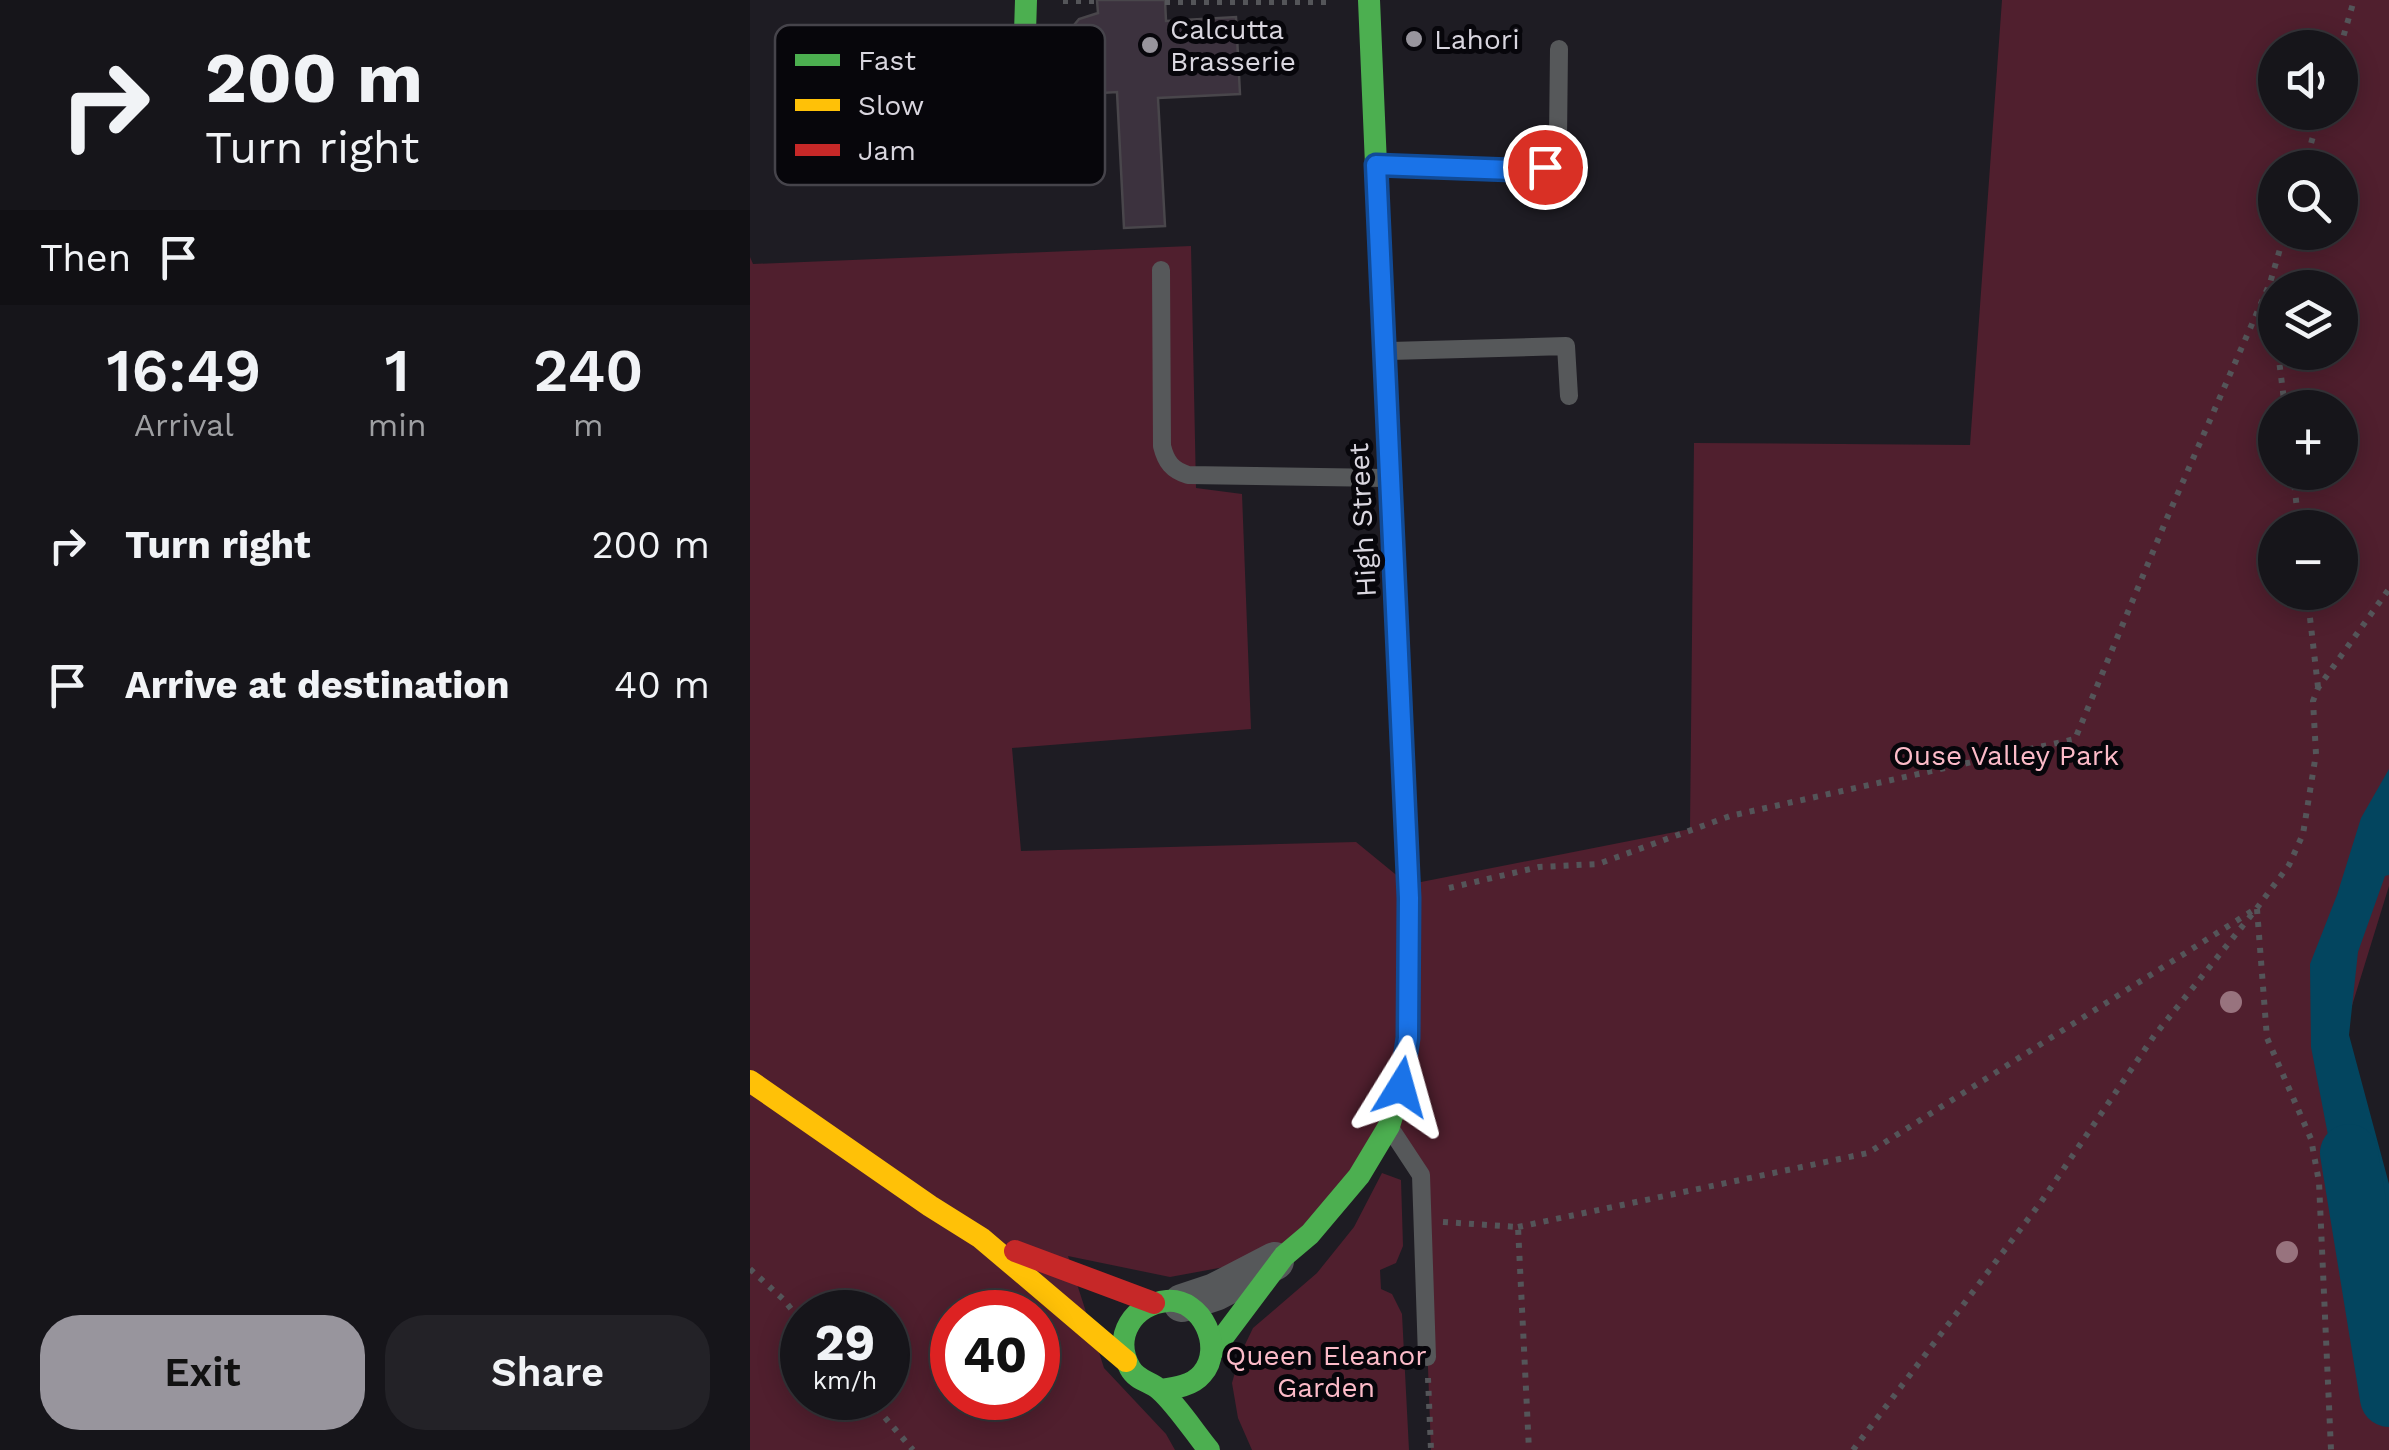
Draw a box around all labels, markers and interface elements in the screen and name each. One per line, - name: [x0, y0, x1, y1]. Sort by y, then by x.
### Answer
- place label: Calcutta Brasserie: [1170, 13, 1296, 78]
- place label: Lahori: [1434, 23, 1520, 56]
- legend: [775, 25, 1105, 185]
- marker: Lahori: [1403, 28, 1425, 50]
- map controls: [2258, 30, 2358, 610]
- button: sound: [2258, 30, 2358, 130]
- marker: Calcutta Brasserie: [1139, 34, 1161, 56]
- text: 200 m: [205, 37, 423, 119]
- icon: right: [40, 40, 170, 170]
- text: Fast: [858, 44, 916, 77]
- text: Slow: [858, 89, 924, 122]
- text: Turn right: [205, 121, 419, 174]
- pin: [1503, 125, 1588, 210]
- text: Jam: [858, 134, 916, 167]
- icon: arrive: [1518, 140, 1573, 195]
- button: search: [2258, 150, 2358, 250]
- icon: arrive: [151, 230, 206, 285]
- text: Then: [40, 236, 131, 280]
- button: layers: [2258, 270, 2358, 370]
- text: 16:49: [106, 335, 261, 406]
- text: 1: [385, 335, 410, 406]
- text: 240: [533, 335, 644, 406]
- button: +: [2258, 390, 2358, 490]
- text: Arrival: [134, 406, 234, 444]
- text: min: [368, 406, 427, 444]
- text: m: [573, 406, 604, 444]
- street label: High Street: [1342, 442, 1383, 598]
- button: −: [2258, 510, 2358, 610]
- icon: right: [40, 518, 95, 573]
- text: Turn right: [125, 523, 311, 567]
- text: 200 m: [591, 523, 710, 567]
- icon: arrive: [40, 658, 95, 713]
- text: Arrive at destination: [125, 663, 510, 707]
- text: 40 m: [614, 663, 710, 707]
- park label: Ouse Valley Park: [1893, 739, 2119, 772]
- position arrow: [1349, 1035, 1453, 1139]
- speed limit sign: 40: [930, 1290, 1060, 1420]
- text: 29: [815, 1313, 875, 1372]
- button: Exit: [40, 1315, 365, 1430]
- button: Share: [385, 1315, 710, 1430]
- park label: Queen Eleanor Garden: [1225, 1339, 1427, 1404]
- text: km/h: [813, 1366, 877, 1395]

